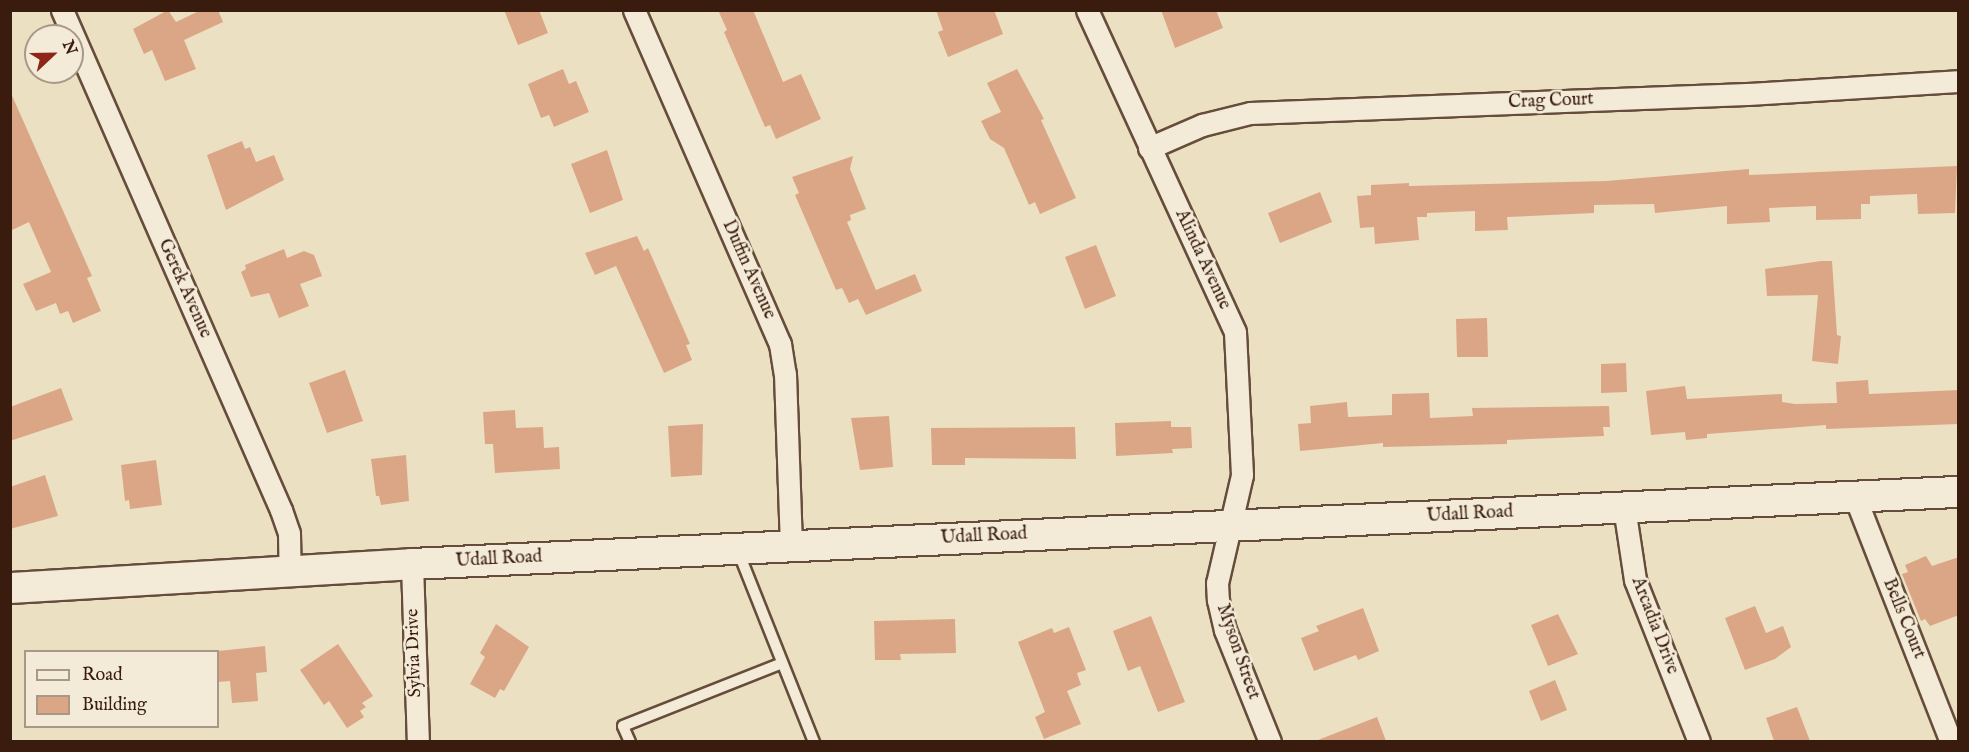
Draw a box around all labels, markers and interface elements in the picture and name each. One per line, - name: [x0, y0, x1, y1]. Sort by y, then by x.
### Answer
- north arrow: [24, 24, 84, 84]
- text: N: [57, 38, 81, 58]
- street label: Crag Court: [1508, 90, 1594, 114]
- street label: Alinda Avenue: [1169, 207, 1235, 313]
- street label: Duffin Avenue: [717, 217, 779, 323]
- street label: Gerek Avenue: [153, 236, 215, 342]
- street label: Udall Road: [1426, 502, 1514, 528]
- street label: Udall Road: [940, 524, 1028, 550]
- street label: Udall Road: [455, 547, 543, 573]
- street label: Arcadia Drive: [1626, 574, 1682, 678]
- street label: Bells Court: [1877, 576, 1929, 662]
- street label: Myson Street: [1211, 601, 1263, 703]
- street label: Sylvia Drive: [403, 608, 427, 698]
- legend: [24, 650, 219, 728]
- text: Road: [82, 664, 123, 687]
- text: Building: [82, 694, 147, 717]

